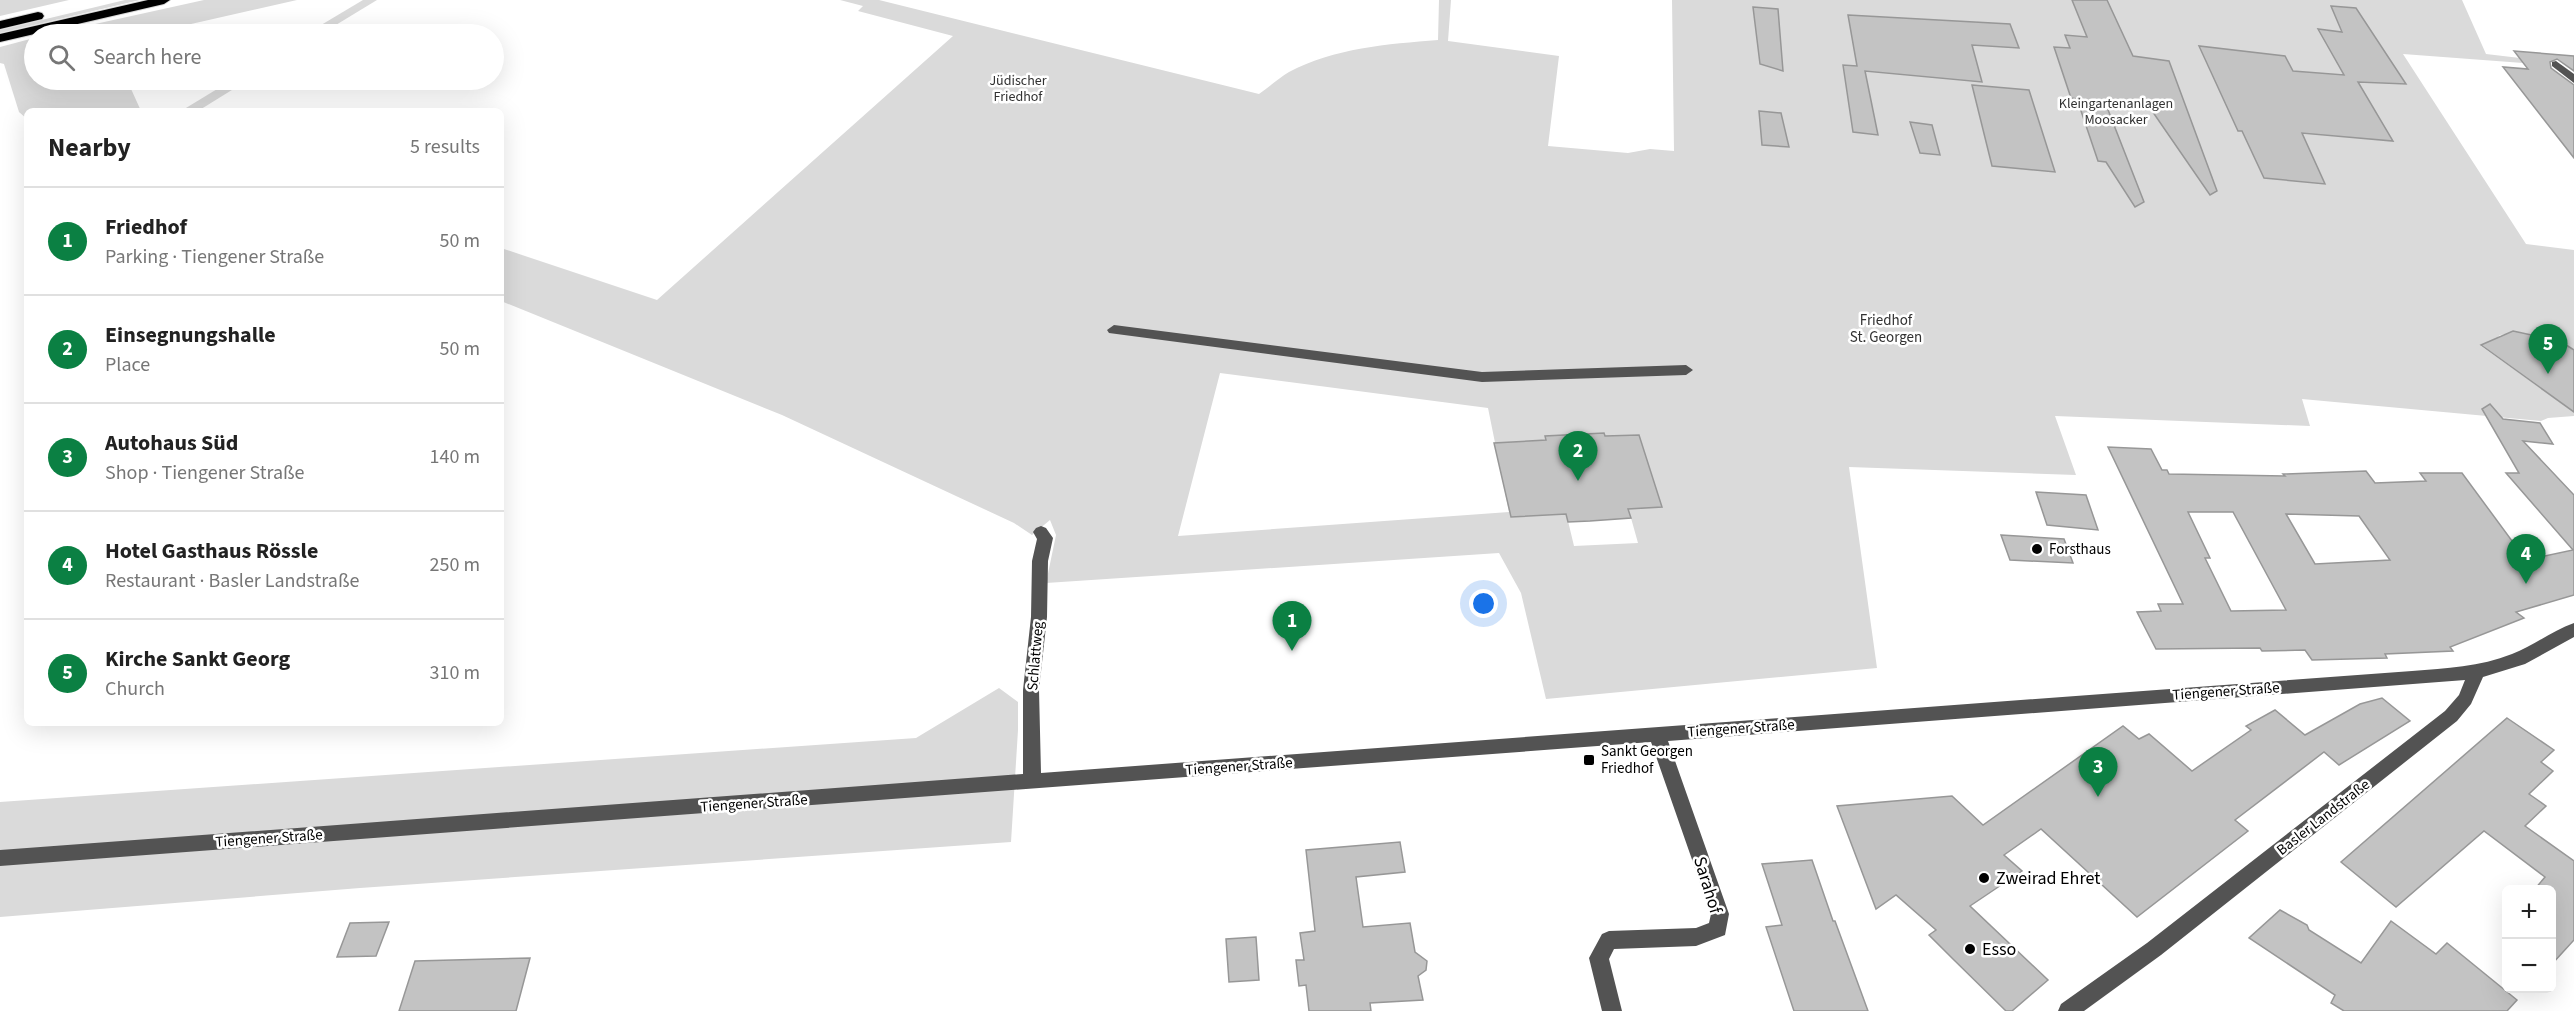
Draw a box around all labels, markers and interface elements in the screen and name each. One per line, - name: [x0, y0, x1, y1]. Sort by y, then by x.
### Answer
- search box: [24, 24, 504, 90]
- icon: search: [45, 41, 78, 74]
- text: Search here: [93, 41, 201, 73]
- park label: Jüdischer Friedhof: [989, 71, 1047, 107]
- park label: Kleingartenanlagen Moosacker: [2059, 94, 2173, 130]
- text: Nearby: [48, 129, 131, 166]
- text: 5 results: [410, 133, 480, 161]
- text: Friedhof: [105, 211, 187, 243]
- text: 1: [62, 227, 73, 255]
- text: 50 m: [440, 227, 480, 255]
- text: Parking · Tiengener Straße: [105, 243, 324, 271]
- park label: Friedhof St. Georgen: [1850, 310, 1922, 348]
- text: Einsegnungshalle: [105, 319, 276, 351]
- pin: 5: [2528, 324, 2568, 374]
- text: 2: [62, 335, 73, 363]
- text: 50 m: [440, 335, 480, 363]
- text: Place: [105, 351, 150, 379]
- text: Autohaus Süd: [105, 427, 238, 459]
- pin: 2: [1558, 432, 1598, 481]
- text: 3: [62, 443, 73, 471]
- text: 140 m: [430, 443, 480, 471]
- text: Shop · Tiengener Straße: [105, 459, 304, 487]
- pin: 4: [2506, 534, 2546, 584]
- text: Hotel Gasthaus Rössle: [105, 535, 318, 567]
- place label: Forsthaus: [2049, 539, 2111, 560]
- marker: Forsthaus: [2030, 542, 2044, 556]
- text: 4: [62, 551, 73, 579]
- text: 250 m: [430, 551, 480, 579]
- text: Restaurant · Basler Landstraße: [105, 567, 359, 595]
- your location: [1469, 589, 1498, 618]
- pin: 1: [1272, 602, 1312, 651]
- street label: Schlattweg: [1022, 620, 1049, 692]
- text: Kirche Sankt Georg: [105, 643, 290, 675]
- text: 5: [62, 659, 73, 687]
- text: 310 m: [430, 659, 480, 687]
- text: Church: [105, 675, 165, 703]
- street label: Tiengener Straße: [2172, 677, 2280, 706]
- street label: Tiengener Straße: [1687, 714, 1795, 743]
- place label: Sankt Georgen Friedhof: [1601, 741, 1693, 779]
- pin: 3: [2078, 748, 2118, 797]
- street label: Tiengener Straße: [1185, 752, 1293, 781]
- marker: Sankt Georgen Friedhof: [1582, 753, 1596, 767]
- street label: Basler Landstraße: [2272, 774, 2374, 860]
- street label: Tiengener Straße: [700, 789, 808, 818]
- street label: Tiengener Straße: [215, 824, 323, 853]
- street label: Sarahof: [1687, 854, 1728, 917]
- place label: Zweirad Ehret: [1996, 866, 2100, 891]
- marker: Zweirad Ehret: [1977, 871, 1991, 885]
- map controls: [2502, 885, 2556, 993]
- button: +: [2502, 885, 2556, 939]
- place label: Esso: [1982, 937, 2016, 962]
- button: −: [2502, 939, 2556, 993]
- marker: Esso: [1963, 942, 1977, 956]

